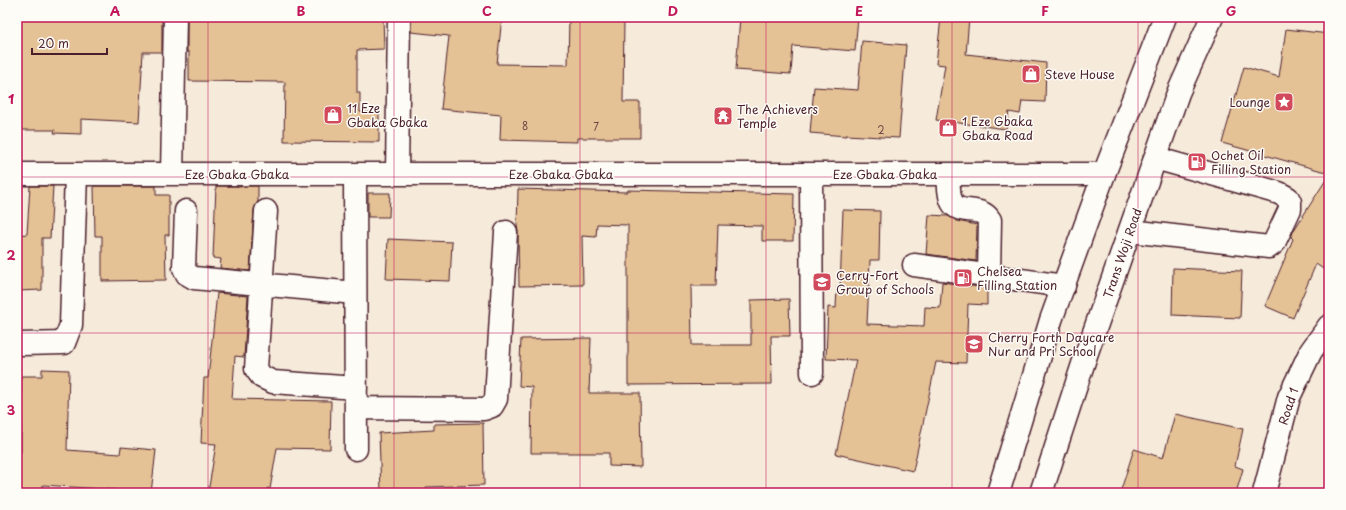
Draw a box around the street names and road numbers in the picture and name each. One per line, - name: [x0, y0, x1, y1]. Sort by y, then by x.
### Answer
- street label: Eze Gbaka Gbaka: [185, 165, 290, 183]
- street label: Eze Gbaka Gbaka: [509, 165, 614, 183]
- street label: Eze Gbaka Gbaka: [833, 165, 938, 183]
- street label: Trans Woji Road: [1098, 206, 1146, 300]
- street label: Road 1: [1273, 385, 1303, 427]

